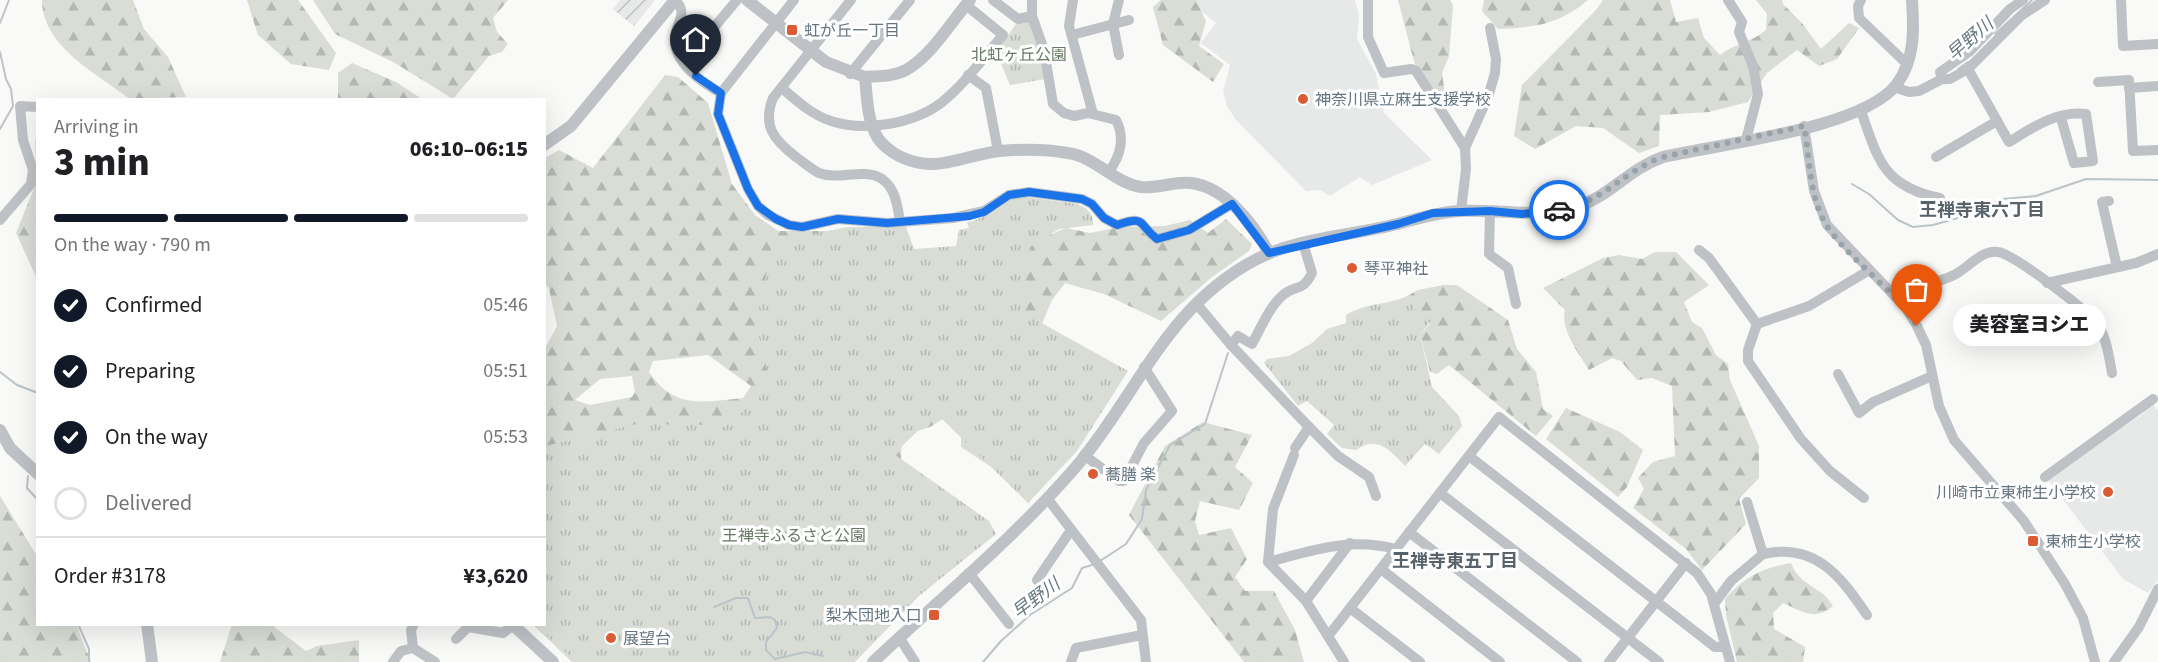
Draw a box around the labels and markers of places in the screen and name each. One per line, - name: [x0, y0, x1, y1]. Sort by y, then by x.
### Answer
- pin: [670, 14, 721, 76]
- place label: 虹が丘一丁目: [804, 20, 900, 42]
- marker: 虹が丘一丁目: [785, 23, 799, 37]
- place label: 神奈川県立麻生支援学校: [1315, 89, 1491, 111]
- marker: 神奈川県立麻生支援学校: [1296, 92, 1310, 106]
- place label: 琴平神社: [1364, 258, 1428, 280]
- marker: 琴平神社: [1345, 261, 1359, 275]
- pin: [1891, 264, 1942, 326]
- callout: 美容室ヨシエ: [1953, 305, 2106, 347]
- place label: 蕎膳 楽: [1105, 464, 1156, 486]
- marker: 蕎膳 楽: [1086, 467, 1100, 481]
- place label: 川崎市立東柿生小学校: [1936, 482, 2096, 504]
- marker: 川崎市立東柿生小学校: [2101, 485, 2115, 499]
- place label: 東柿生小学校: [2045, 531, 2141, 553]
- marker: 東柿生小学校: [2026, 534, 2040, 548]
- place label: 梨木団地入口: [826, 605, 922, 627]
- marker: 梨木団地入口: [927, 608, 941, 622]
- place label: 展望台: [623, 628, 671, 650]
- marker: 展望台: [604, 631, 618, 645]

